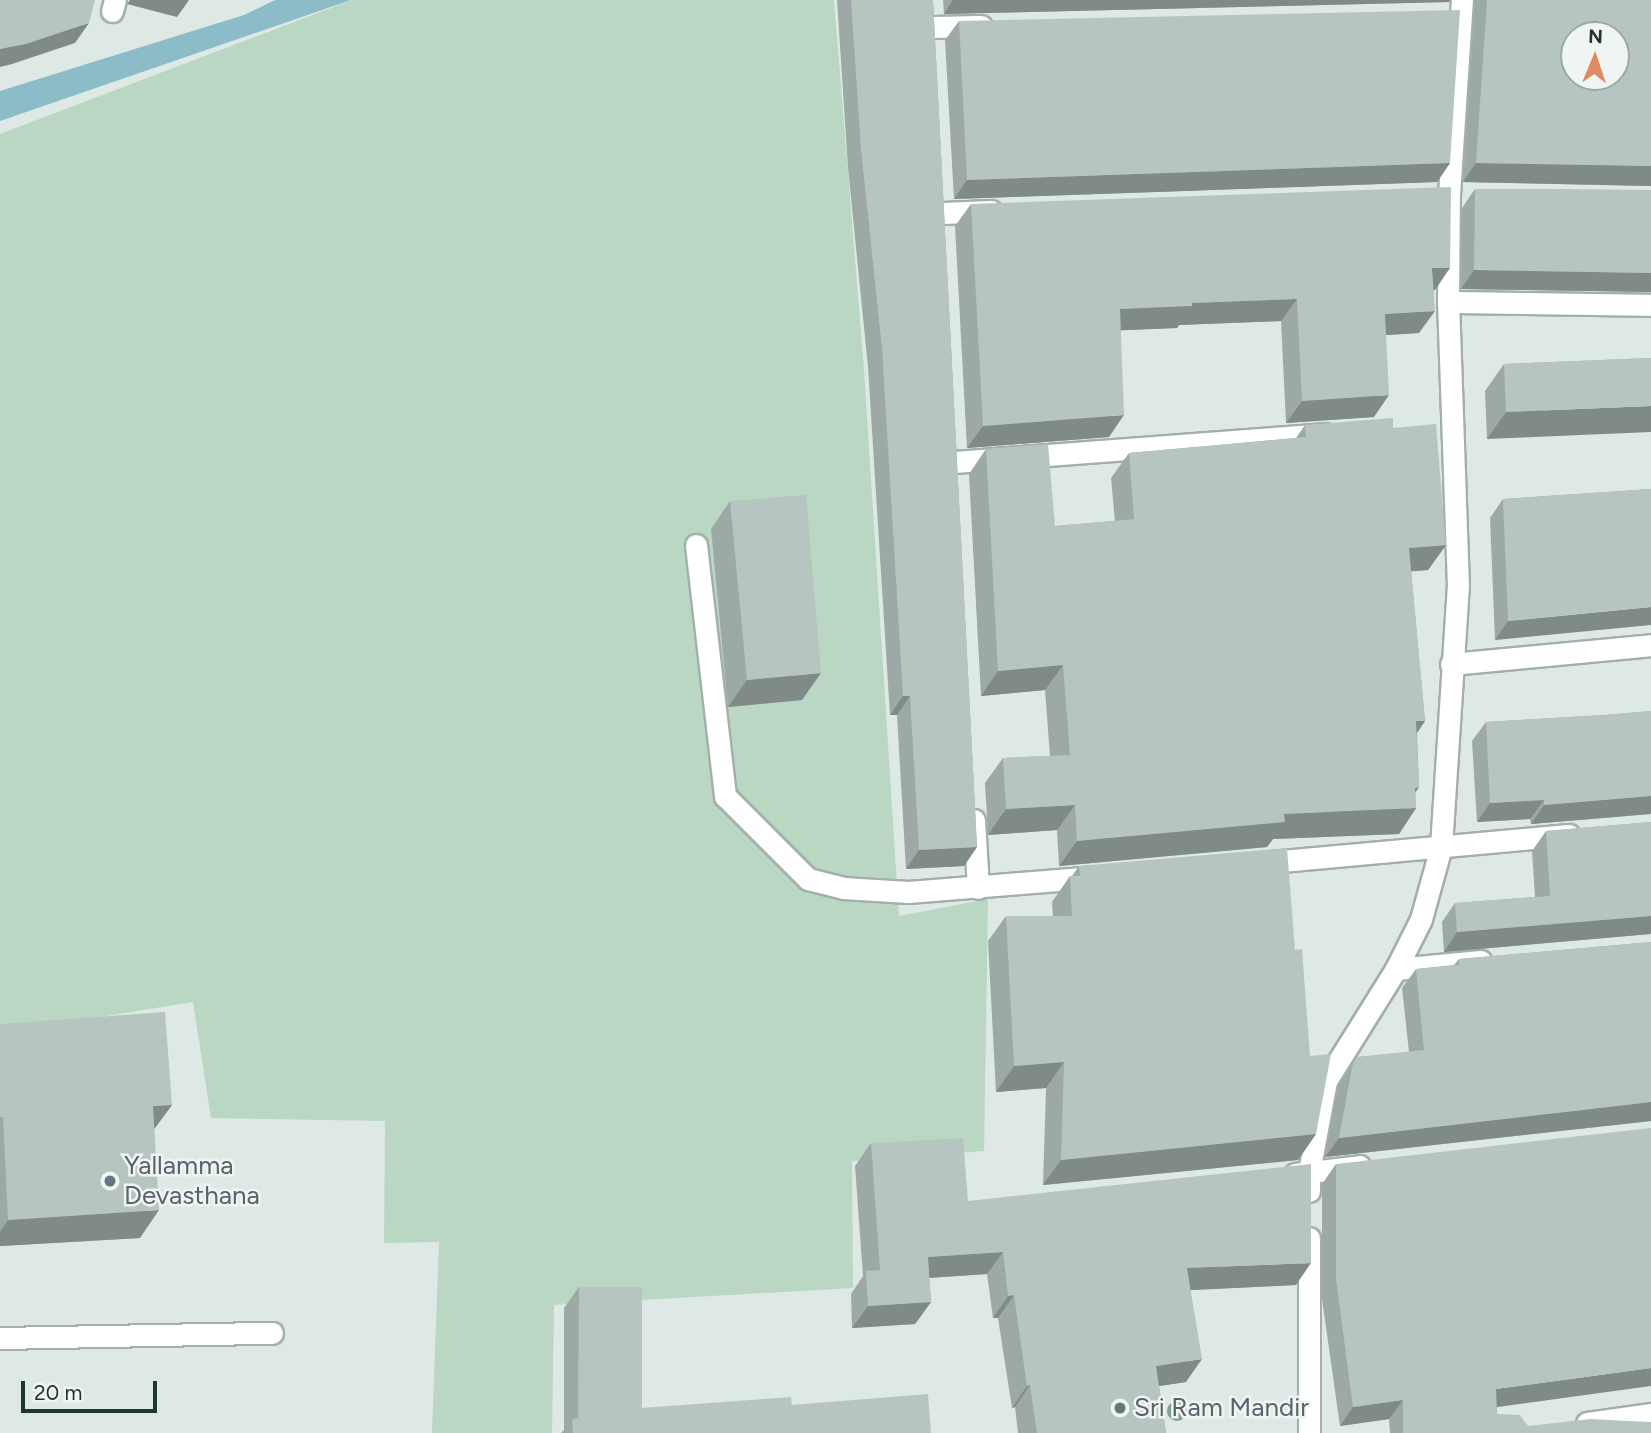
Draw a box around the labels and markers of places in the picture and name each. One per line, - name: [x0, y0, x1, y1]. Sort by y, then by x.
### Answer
- place label: Yallamma Devasthana: [124, 1150, 260, 1212]
- marker: Yallamma Devasthana: [102, 1173, 118, 1189]
- place label: Sri Ram Mandir: [1134, 1392, 1309, 1424]
- marker: Sri Ram Mandir: [1112, 1400, 1128, 1416]

